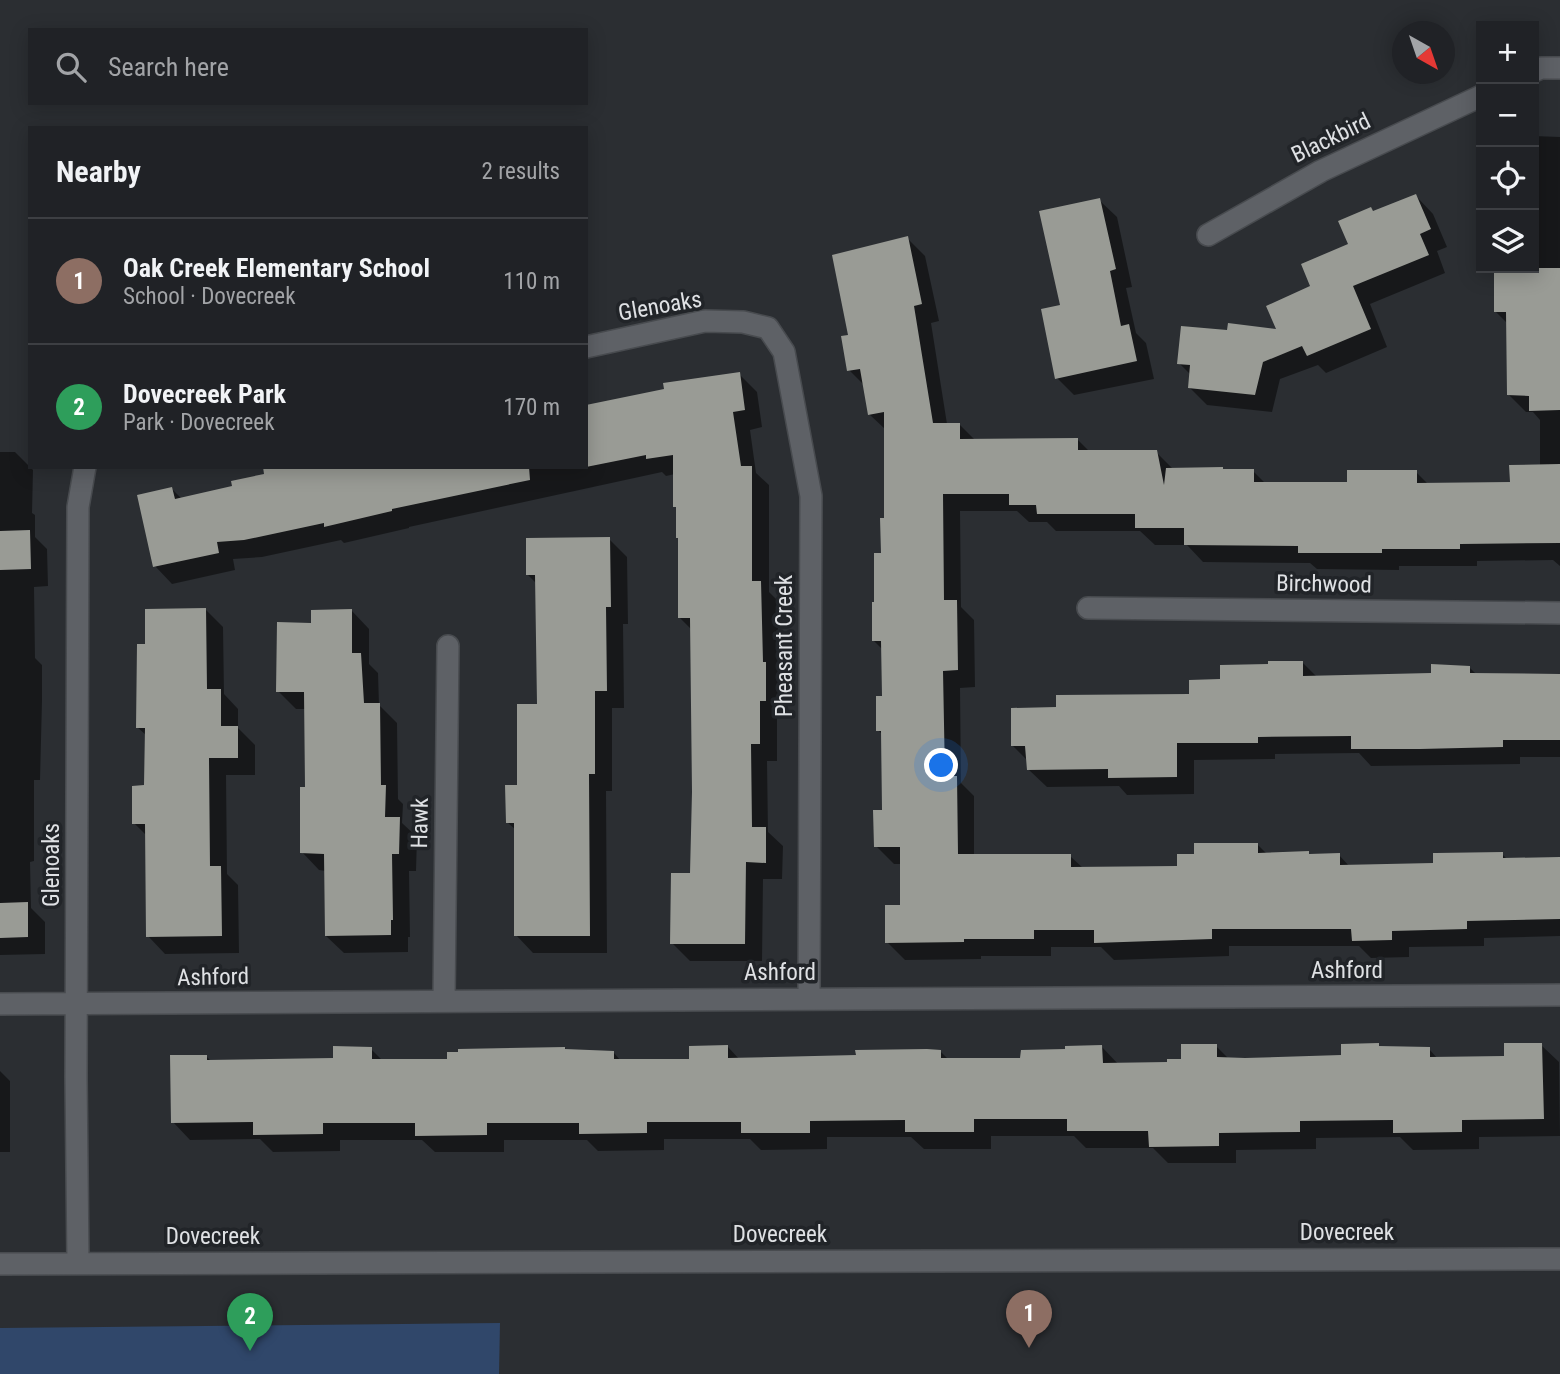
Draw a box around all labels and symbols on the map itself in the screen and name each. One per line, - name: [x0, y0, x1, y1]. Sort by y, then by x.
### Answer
- north arrow: [1392, 21, 1455, 84]
- street label: Blackbird: [1287, 107, 1375, 169]
- street label: Glenoaks: [616, 285, 704, 327]
- street label: Birchwood: [1276, 570, 1372, 598]
- street label: Pheasant Creek: [771, 574, 798, 717]
- your location: [924, 748, 958, 782]
- street label: Hawk: [406, 797, 434, 849]
- street label: Glenoaks: [38, 823, 65, 907]
- street label: Ashford: [1311, 957, 1383, 984]
- street label: Ashford: [744, 959, 816, 986]
- street label: Ashford: [177, 963, 249, 991]
- street label: Dovecreek: [1300, 1219, 1395, 1246]
- street label: Dovecreek: [733, 1221, 828, 1248]
- street label: Dovecreek: [166, 1223, 261, 1250]
- pin: 1: [1006, 1290, 1052, 1348]
- pin: 2: [227, 1293, 273, 1351]

